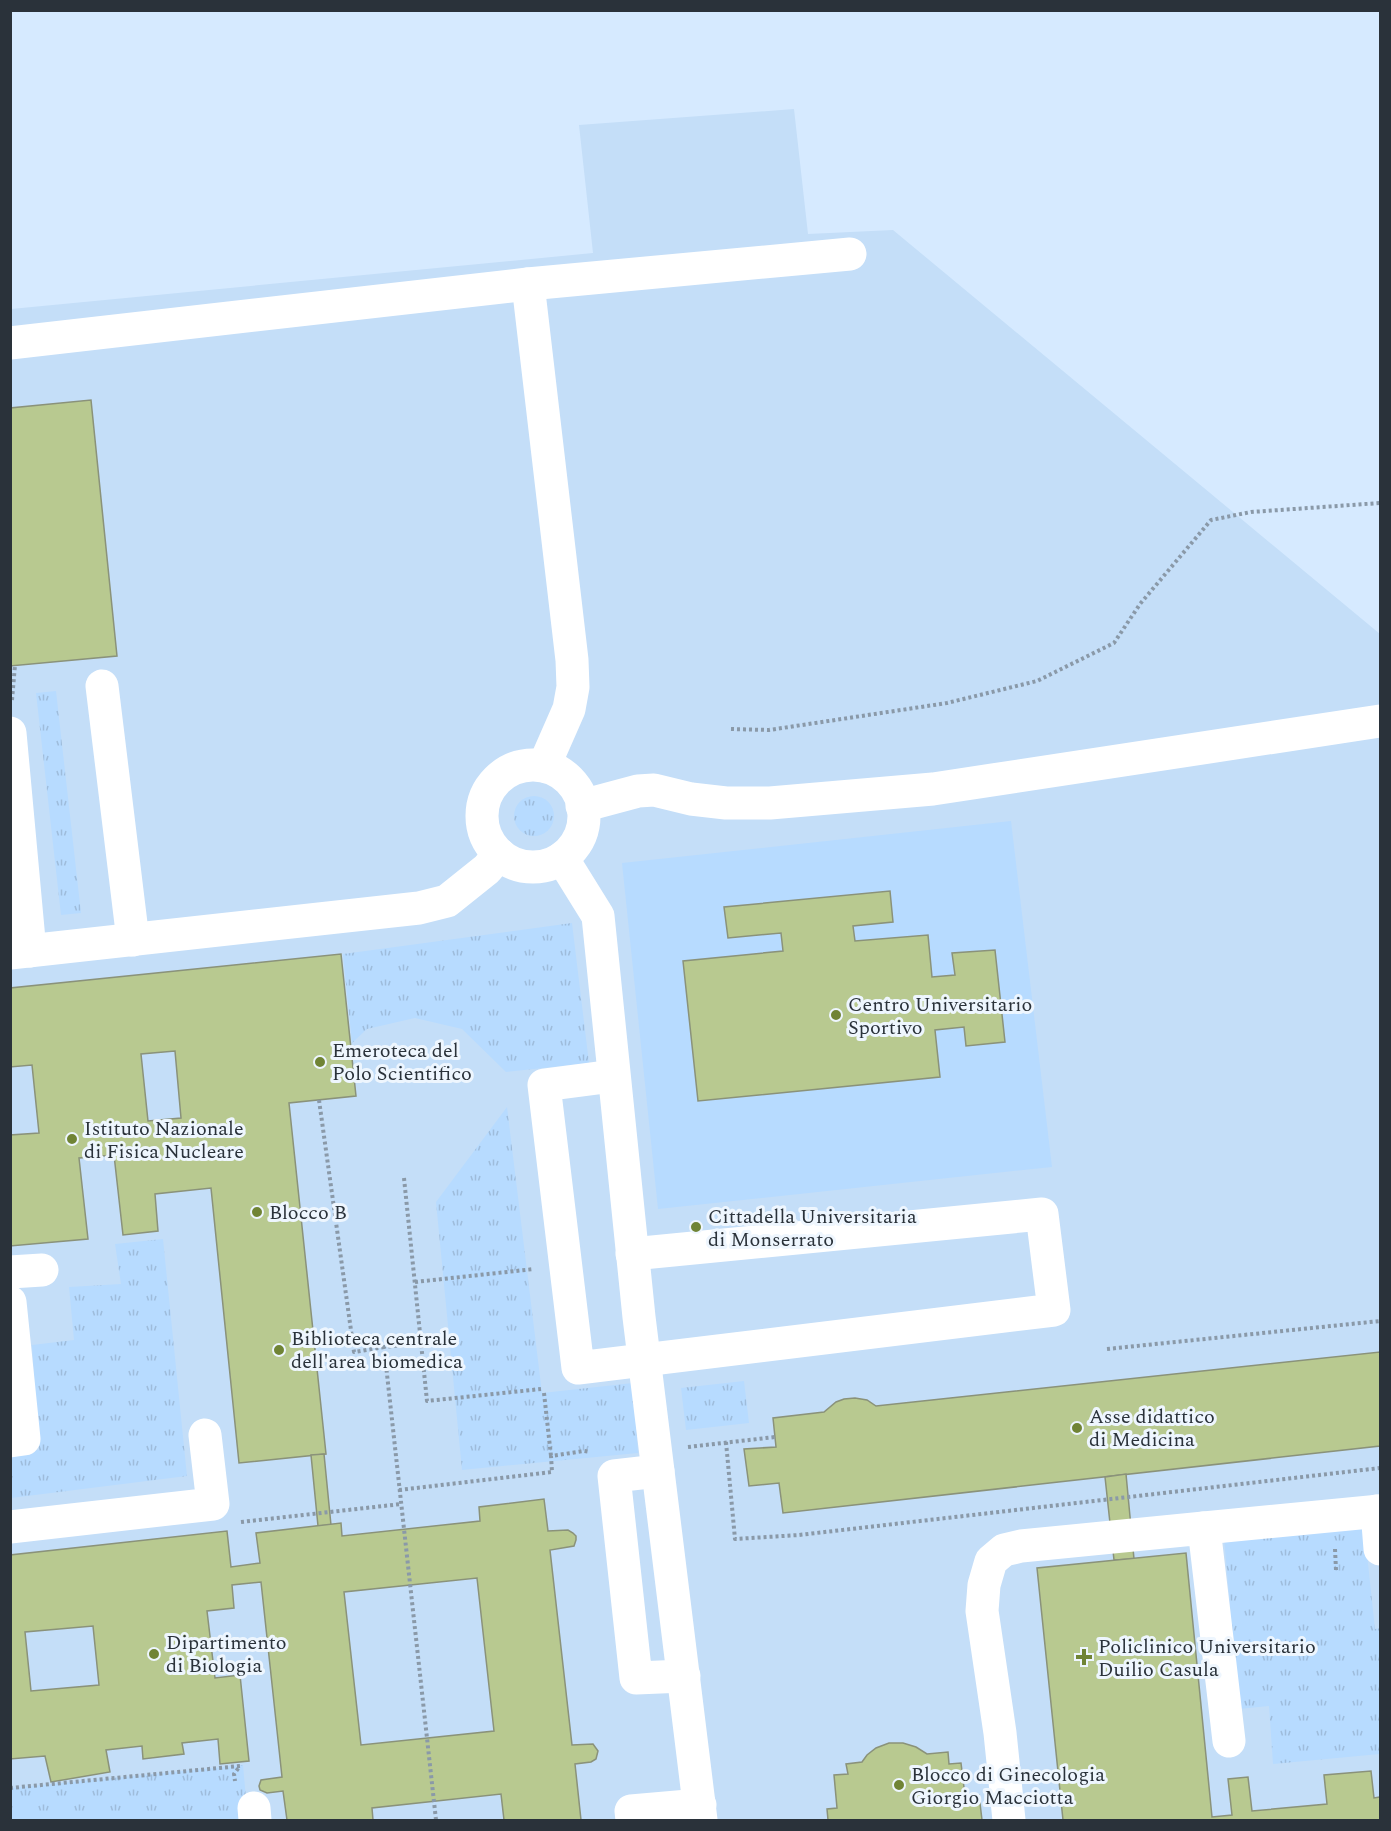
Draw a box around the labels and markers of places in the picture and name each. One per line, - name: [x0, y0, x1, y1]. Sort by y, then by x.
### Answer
- place label: Centro Universitario Sportivo: [848, 990, 1032, 1043]
- marker: Centro Universitario Sportivo: [829, 1008, 843, 1022]
- place label: Emeroteca del Polo Scientifico: [332, 1036, 472, 1089]
- marker: Emeroteca del Polo Scientifico: [313, 1055, 327, 1069]
- place label: Istituto Nazionale di Fisica Nucleare: [84, 1114, 244, 1167]
- marker: Istituto Nazionale di Fisica Nucleare: [65, 1132, 79, 1146]
- place label: Blocco B: [269, 1198, 347, 1228]
- place label: Cittadella Universitaria di Monserrato: [708, 1202, 917, 1255]
- marker: Blocco B: [250, 1205, 264, 1219]
- marker: Cittadella Universitaria di Monserrato: [689, 1220, 703, 1234]
- place label: Biblioteca centrale dell'area biomedica: [291, 1324, 463, 1377]
- marker: Biblioteca centrale dell'area biomedica: [272, 1343, 286, 1357]
- place label: Asse didattico di Medicina: [1089, 1402, 1215, 1455]
- marker: Asse didattico di Medicina: [1070, 1421, 1084, 1435]
- place label: Dipartimento di Biologia: [166, 1628, 287, 1681]
- place label: Policlinico Universitario Duilio Casula: [1098, 1632, 1316, 1685]
- marker: Dipartimento di Biologia: [147, 1647, 161, 1661]
- marker: Policlinico Universitario Duilio Casula: [1075, 1648, 1093, 1666]
- place label: Blocco di Ginecologia Giorgio Macciotta: [911, 1760, 1105, 1813]
- marker: Blocco di Ginecologia Giorgio Macciotta: [892, 1778, 906, 1792]

